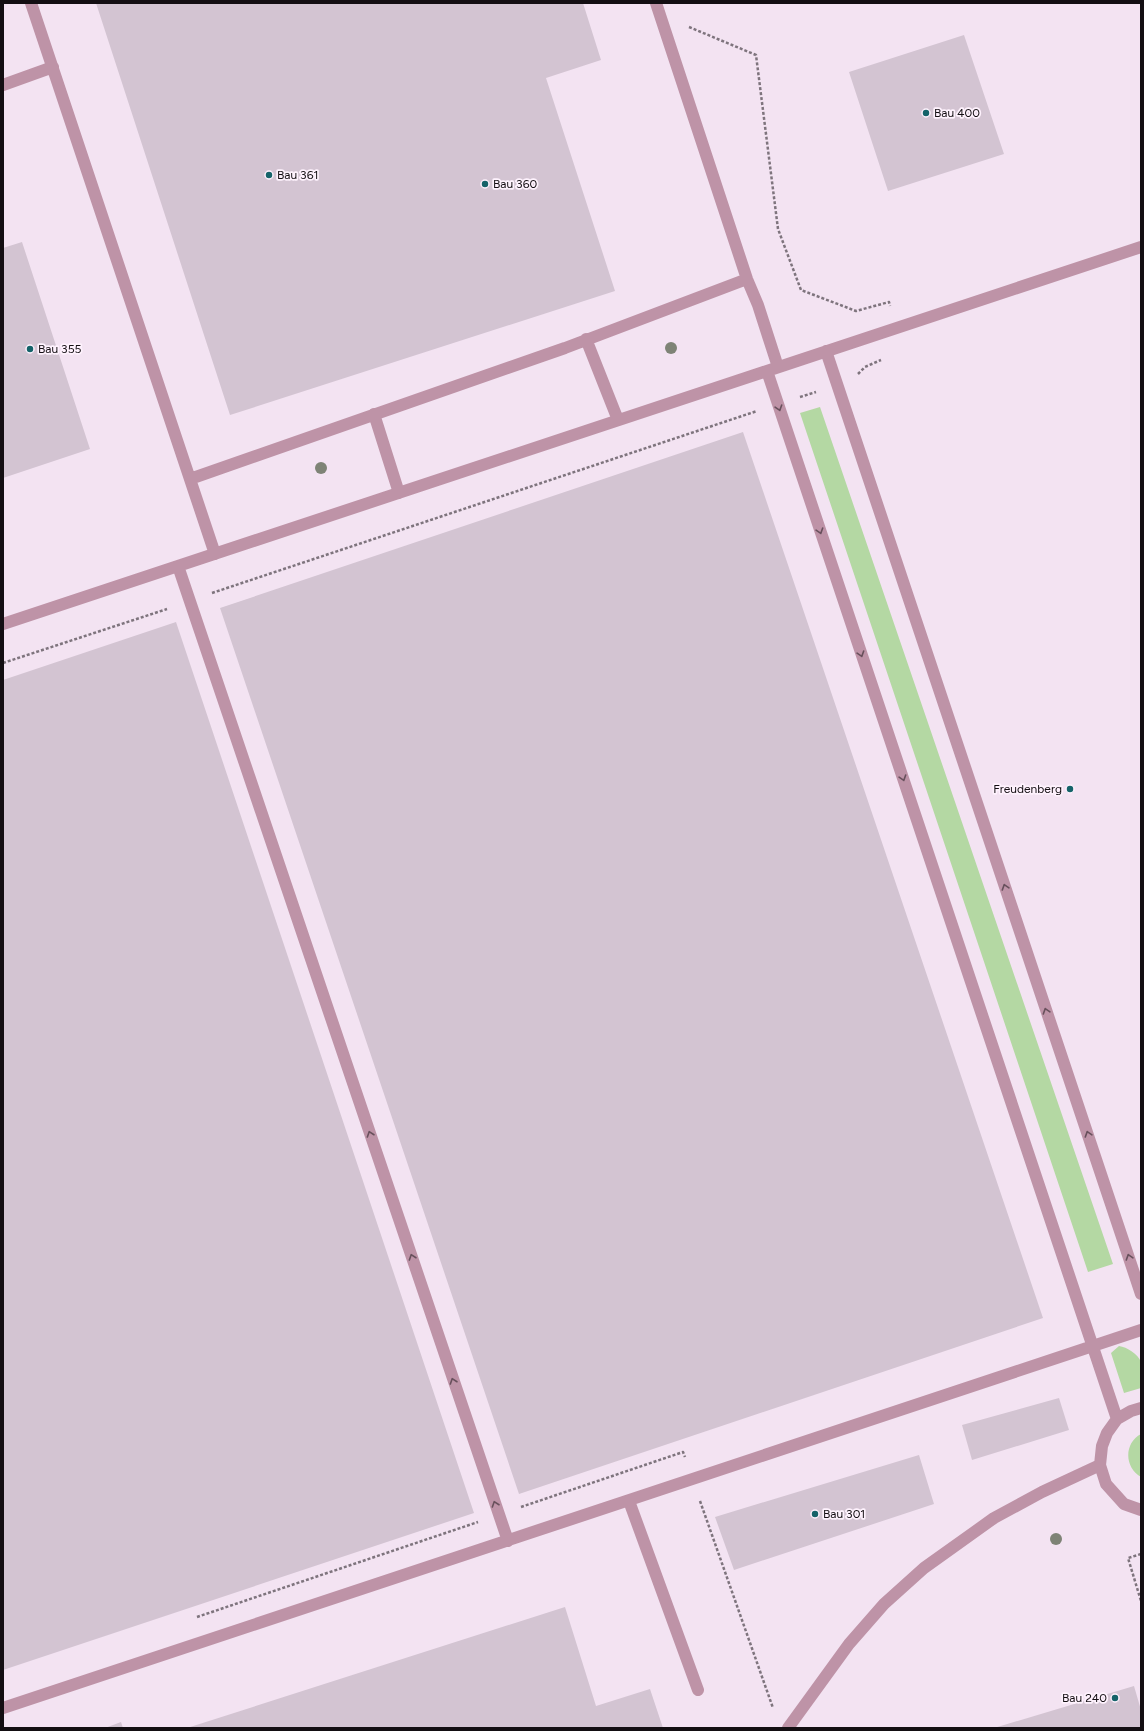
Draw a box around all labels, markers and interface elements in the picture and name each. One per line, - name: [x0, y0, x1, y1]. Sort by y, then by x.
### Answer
- place label: Bau 400: [934, 106, 980, 120]
- marker: Bau 400: [921, 108, 931, 118]
- place label: Bau 361: [277, 168, 318, 182]
- marker: Bau 361: [264, 170, 274, 180]
- place label: Bau 360: [493, 177, 537, 191]
- marker: Bau 360: [480, 179, 490, 189]
- place label: Bau 355: [38, 342, 82, 356]
- marker: Bau 355: [25, 344, 35, 354]
- one-way arrow: [774, 404, 783, 411]
- one-way arrow: [816, 528, 824, 535]
- one-way arrow: [857, 651, 865, 658]
- one-way arrow: [898, 774, 906, 781]
- place label: Freudenberg: [993, 782, 1062, 796]
- marker: Freudenberg: [1065, 784, 1075, 794]
- one-way arrow: [1001, 884, 1010, 891]
- one-way arrow: [1043, 1007, 1051, 1014]
- one-way arrow: [366, 1131, 375, 1138]
- one-way arrow: [1084, 1131, 1092, 1138]
- one-way arrow: [408, 1254, 416, 1261]
- one-way arrow: [1125, 1254, 1133, 1261]
- one-way arrow: [450, 1377, 458, 1384]
- one-way arrow: [491, 1500, 500, 1507]
- place label: Bau 301: [823, 1507, 865, 1521]
- marker: Bau 301: [810, 1509, 820, 1519]
- place label: Bau 240: [1062, 1691, 1107, 1705]
- marker: Bau 240: [1110, 1693, 1120, 1703]

